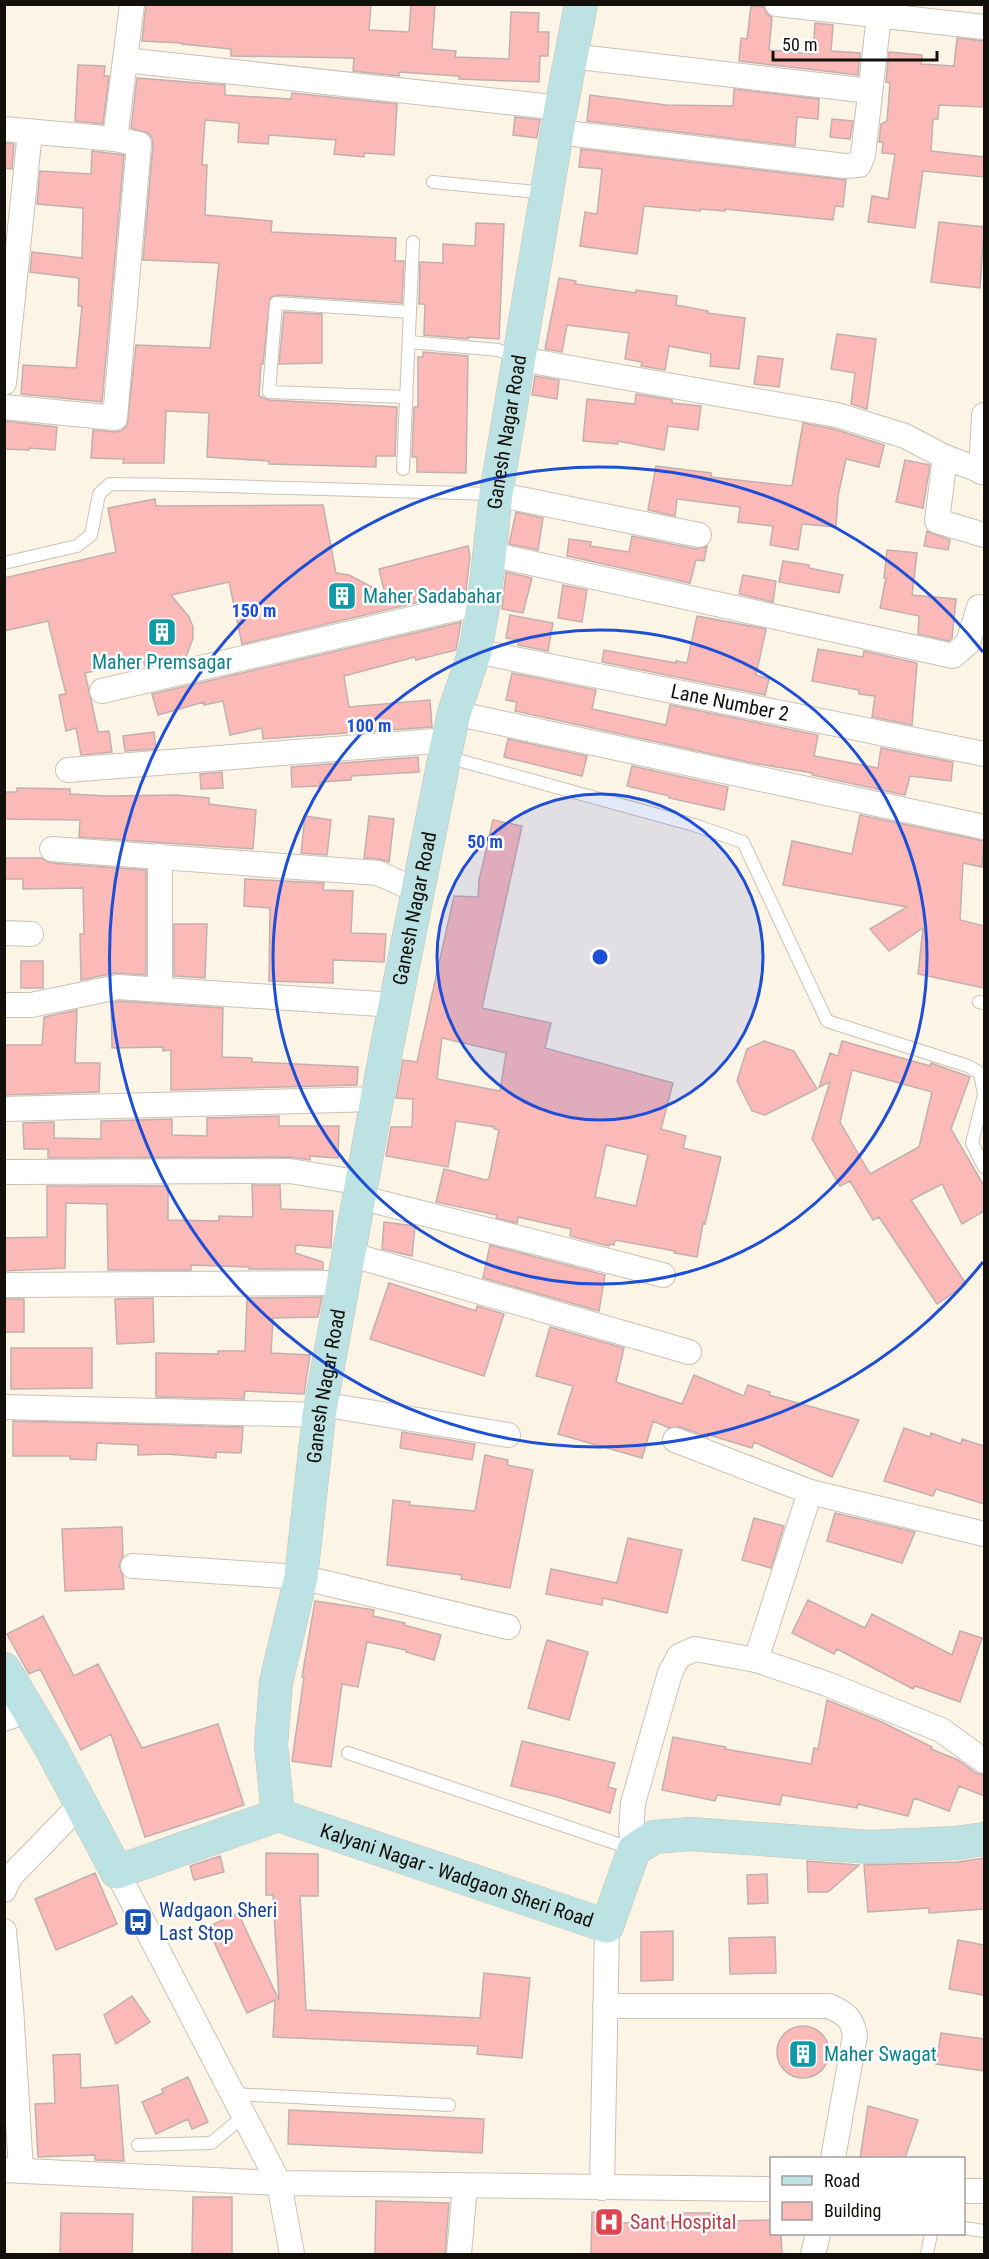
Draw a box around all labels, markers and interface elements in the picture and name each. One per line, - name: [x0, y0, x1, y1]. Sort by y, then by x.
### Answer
- scale bar: [773, 24, 936, 62]
- text: 50 m: [782, 34, 817, 55]
- street label: Ganesh Nagar Road: [482, 353, 531, 511]
- building icon: Maher Sadabahar: [326, 580, 358, 612]
- place label: Maher Sadabahar: [363, 584, 502, 608]
- text: 150 m: [232, 600, 276, 621]
- building icon: Maher Premsagar: [146, 616, 178, 648]
- place label: Maher Premsagar: [92, 650, 232, 674]
- street label: Lane Number 2: [669, 679, 791, 726]
- text: 100 m: [347, 715, 391, 736]
- street label: Ganesh Nagar Road: [387, 829, 441, 987]
- text: 50 m: [467, 831, 503, 852]
- centre of rings: [590, 947, 610, 967]
- street label: Ganesh Nagar Road: [302, 1307, 350, 1465]
- street label: Kalyani Nagar - Wadgaon Sheri Road: [317, 1818, 597, 1933]
- place label: Wadgaon Sheri Last Stop: [159, 1898, 277, 1945]
- bus stop icon: Wadgaon Sheri Last Stop: [122, 1906, 154, 1938]
- building icon: Maher Swagat: [787, 2038, 819, 2070]
- place label: Maher Swagat: [824, 2042, 937, 2066]
- legend: [770, 2157, 965, 2235]
- text: Road: [824, 2170, 860, 2191]
- text: Building: [824, 2200, 881, 2221]
- hospital icon: Sant Hospital: [593, 2206, 625, 2238]
- place label: Sant Hospital: [630, 2210, 736, 2234]

